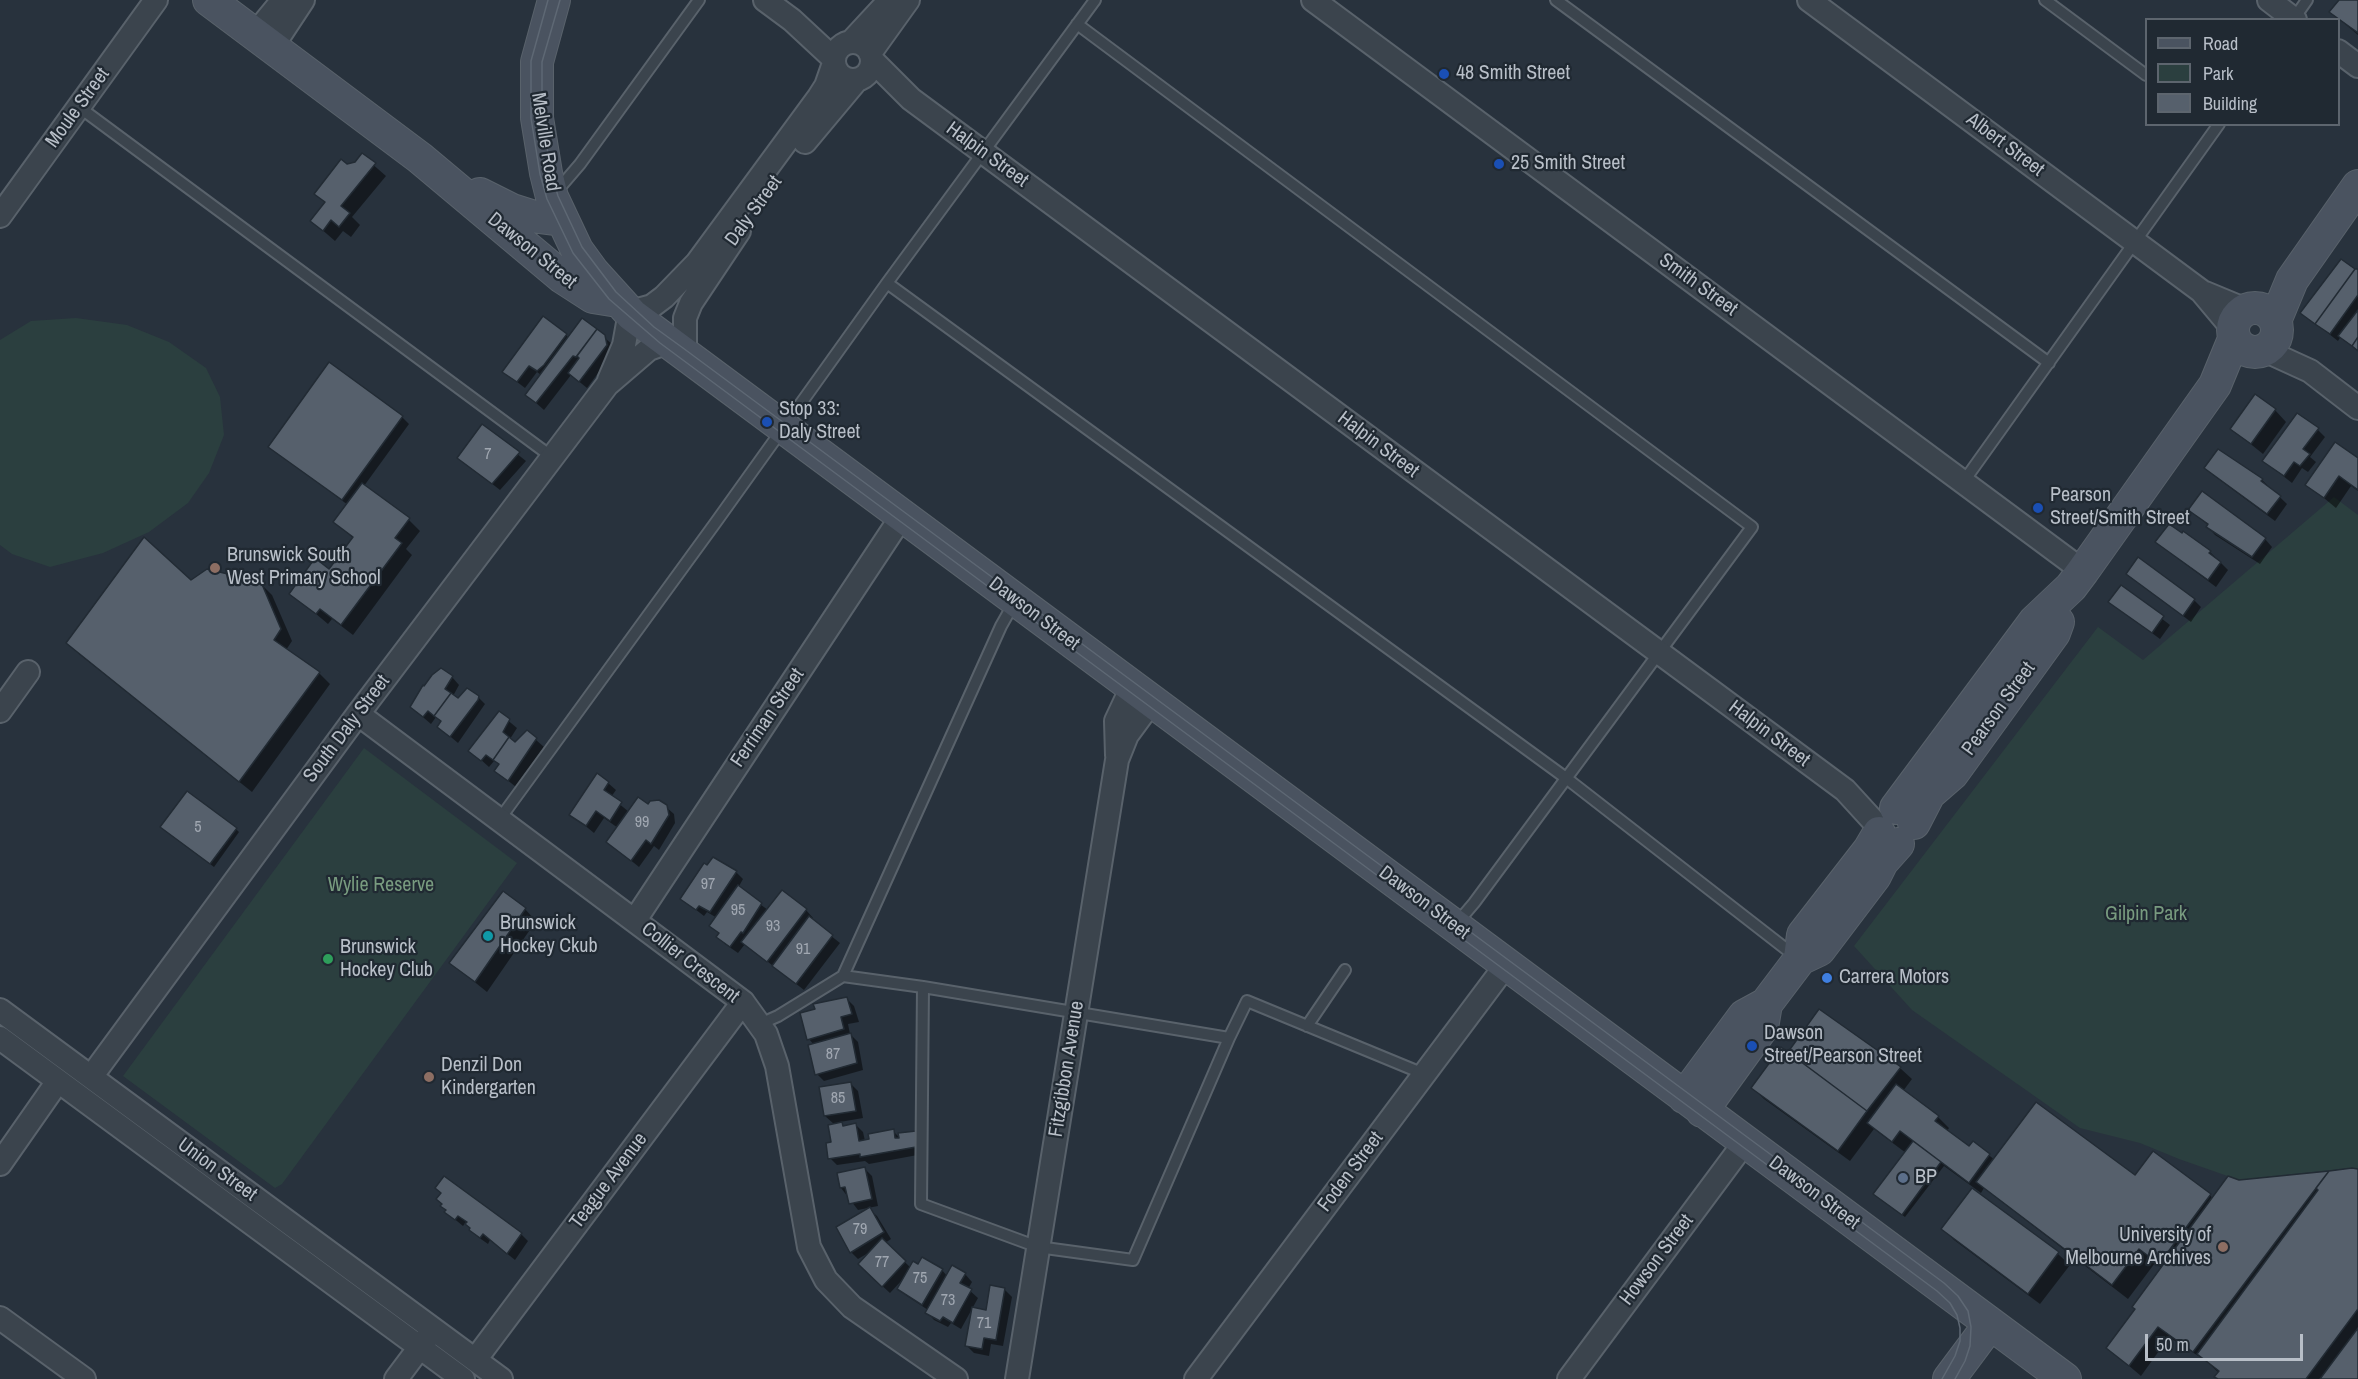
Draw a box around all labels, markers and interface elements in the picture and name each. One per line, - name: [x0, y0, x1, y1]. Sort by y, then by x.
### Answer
- legend: [2145, 18, 2340, 126]
- text: Road: [2203, 31, 2238, 56]
- text: Park: [2203, 61, 2233, 86]
- place label: 48 Smith Street: [1456, 62, 1570, 86]
- street label: Moule Street: [41, 63, 115, 153]
- marker: 48 Smith Street: [1437, 67, 1451, 81]
- street label: Melville Road: [525, 91, 565, 193]
- text: Building: [2203, 91, 2257, 116]
- street label: Albert Street: [1961, 108, 2049, 182]
- street label: Halpin Street: [941, 117, 1033, 193]
- place label: 25 Smith Street: [1511, 152, 1625, 176]
- marker: 25 Smith Street: [1492, 157, 1506, 171]
- street label: Daly Street: [720, 171, 788, 251]
- street label: Dawson Street: [483, 208, 581, 294]
- street label: Smith Street: [1654, 249, 1742, 321]
- place label: Stop 33: Daly Street: [779, 398, 860, 445]
- street label: Halpin Street: [1333, 407, 1423, 483]
- marker: Stop 33: Daly Street: [760, 415, 774, 429]
- house number: 7: [484, 445, 492, 465]
- place label: Pearson Street/Smith Street: [2050, 484, 2189, 531]
- marker: Pearson Street/Smith Street: [2031, 501, 2045, 515]
- place label: Brunswick South West Primary School: [227, 544, 381, 591]
- marker: Brunswick South West Primary School: [208, 561, 222, 575]
- street label: Dawson Street: [984, 572, 1084, 656]
- street label: Pearson Street: [1957, 658, 2041, 760]
- street label: Ferriman Street: [726, 664, 810, 772]
- street label: South Daly Street: [299, 670, 395, 788]
- street label: Halpin Street: [1724, 696, 1814, 772]
- house number: 99: [635, 813, 649, 833]
- house number: 5: [194, 818, 202, 838]
- street label: Dawson Street: [1374, 861, 1474, 945]
- park label: Wylie Reserve: [328, 874, 434, 898]
- house number: 97: [701, 875, 715, 895]
- house number: 95: [731, 901, 745, 921]
- park label: Gilpin Park: [2105, 903, 2187, 927]
- place label: Brunswick Hockey Ckub: [500, 912, 598, 959]
- street label: Collier Crescent: [636, 917, 744, 1009]
- house number: 93: [766, 917, 780, 937]
- marker: Brunswick Hockey Ckub: [481, 929, 495, 943]
- place label: Brunswick Hockey Club: [340, 936, 433, 983]
- house number: 91: [796, 940, 810, 960]
- marker: Brunswick Hockey Club: [321, 952, 335, 966]
- place label: Carrera Motors: [1839, 966, 1949, 990]
- marker: Carrera Motors: [1820, 971, 1834, 985]
- street label: Fitzgibbon Avenue: [1044, 999, 1090, 1139]
- place label: Dawson Street/Pearson Street: [1764, 1022, 1922, 1069]
- marker: Dawson Street/Pearson Street: [1745, 1039, 1759, 1053]
- house number: 87: [826, 1045, 840, 1065]
- place label: Denzil Don Kindergarten: [441, 1054, 536, 1101]
- marker: Denzil Don Kindergarten: [422, 1070, 436, 1084]
- house number: 85: [831, 1089, 845, 1109]
- street label: Foden Street: [1313, 1127, 1389, 1217]
- street label: Teague Avenue: [565, 1128, 653, 1234]
- street label: Union Street: [173, 1133, 261, 1207]
- street label: Dawson Street: [1764, 1151, 1864, 1235]
- place label: BP: [1915, 1166, 1937, 1190]
- marker: BP: [1896, 1171, 1910, 1185]
- street label: Howson Street: [1615, 1210, 1699, 1310]
- house number: 79: [853, 1220, 867, 1240]
- place label: University of Melbourne Archives: [2065, 1224, 2211, 1271]
- marker: University of Melbourne Archives: [2216, 1240, 2230, 1254]
- house number: 77: [875, 1253, 889, 1273]
- house number: 75: [913, 1269, 927, 1289]
- house number: 73: [941, 1291, 955, 1311]
- house number: 71: [977, 1314, 991, 1334]
- scale bar: [2148, 1322, 2306, 1360]
- text: 50 m: [2156, 1332, 2189, 1357]

